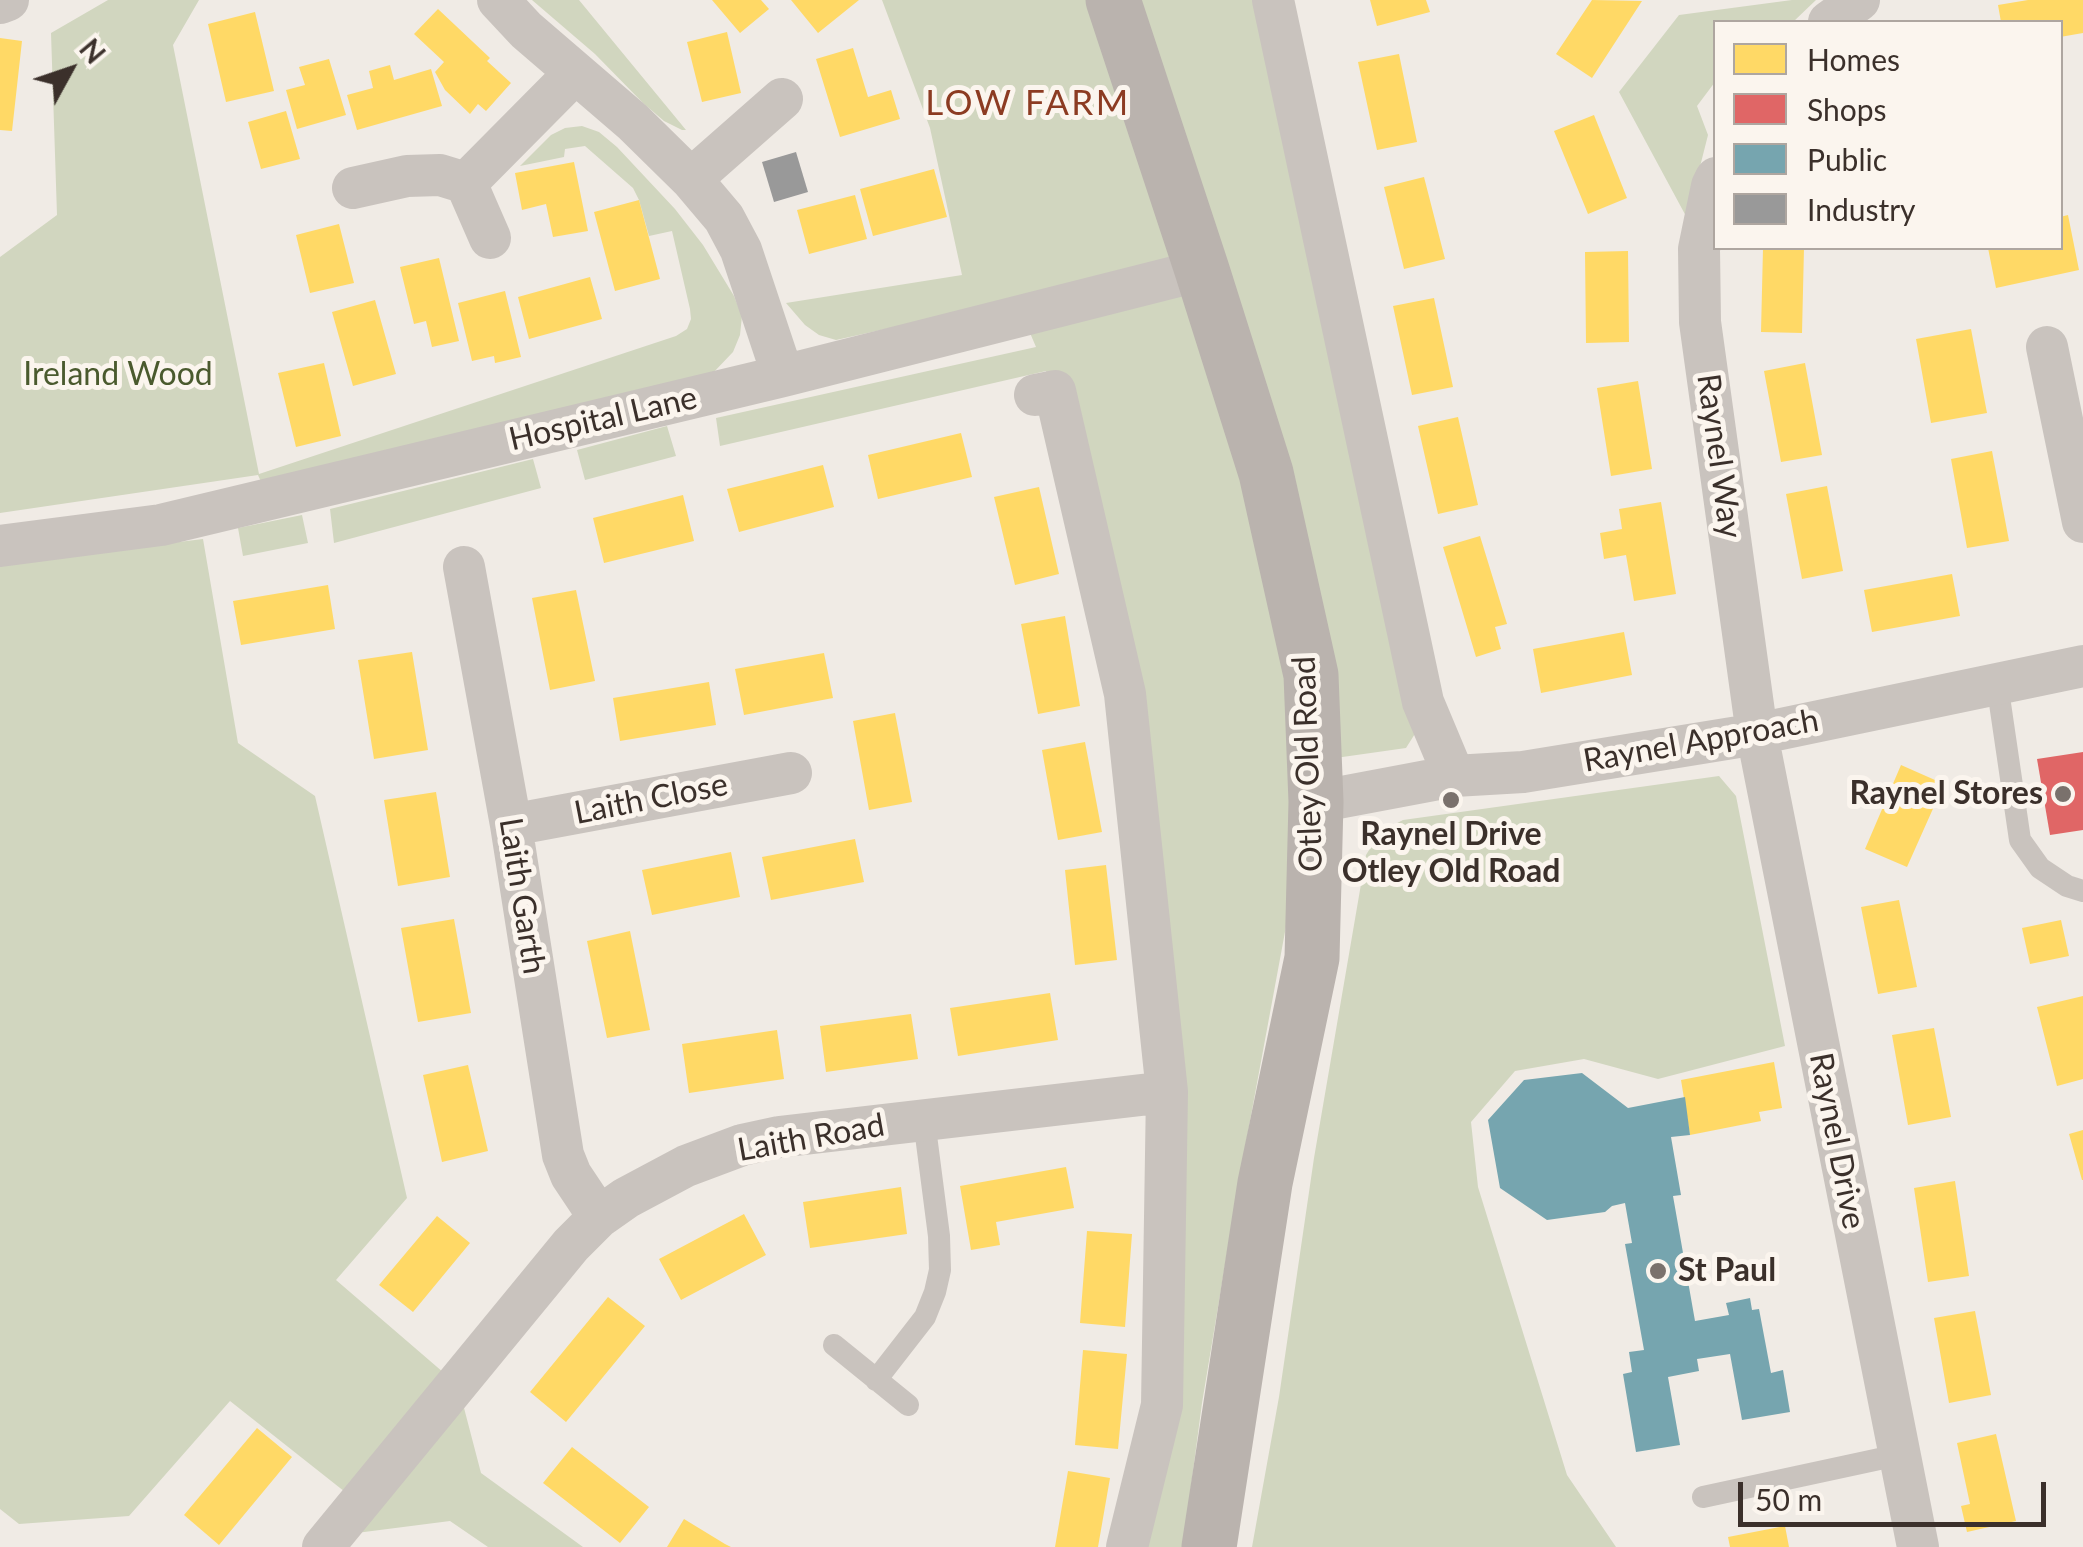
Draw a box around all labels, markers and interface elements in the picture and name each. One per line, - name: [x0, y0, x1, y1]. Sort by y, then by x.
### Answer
- north arrow: [20, 20, 120, 120]
- legend: [1713, 20, 2063, 250]
- text: N: [73, 32, 113, 70]
- text: Homes: [1807, 41, 1900, 77]
- district label: LOW FARM: [925, 83, 1131, 125]
- text: Shops: [1807, 91, 1887, 127]
- text: Public: [1807, 141, 1887, 177]
- text: Industry: [1807, 191, 1916, 227]
- park label: Ireland Wood: [23, 356, 213, 394]
- street label: Raynel Way: [1688, 371, 1750, 541]
- street label: Hospital Lane: [505, 379, 701, 459]
- street label: Otley Old Road: [1285, 656, 1331, 872]
- street label: Raynel Approach: [1580, 701, 1822, 781]
- street label: Laith Close: [571, 765, 731, 833]
- place label: Raynel Stores: [1850, 775, 2043, 813]
- marker: Raynel Stores: [2052, 783, 2074, 805]
- marker: Raynel Drive Otley Old Road: [1440, 789, 1462, 811]
- street label: Laith Garth: [491, 815, 553, 977]
- place label: Raynel Drive Otley Old Road: [1342, 816, 1560, 891]
- street label: Raynel Drive: [1801, 1050, 1873, 1232]
- street label: Laith Road: [735, 1106, 887, 1170]
- place label: St Paul: [1678, 1252, 1776, 1290]
- marker: St Paul: [1647, 1260, 1669, 1282]
- scale bar: [1743, 1462, 2050, 1524]
- text: 50 m: [1755, 1481, 1822, 1517]

